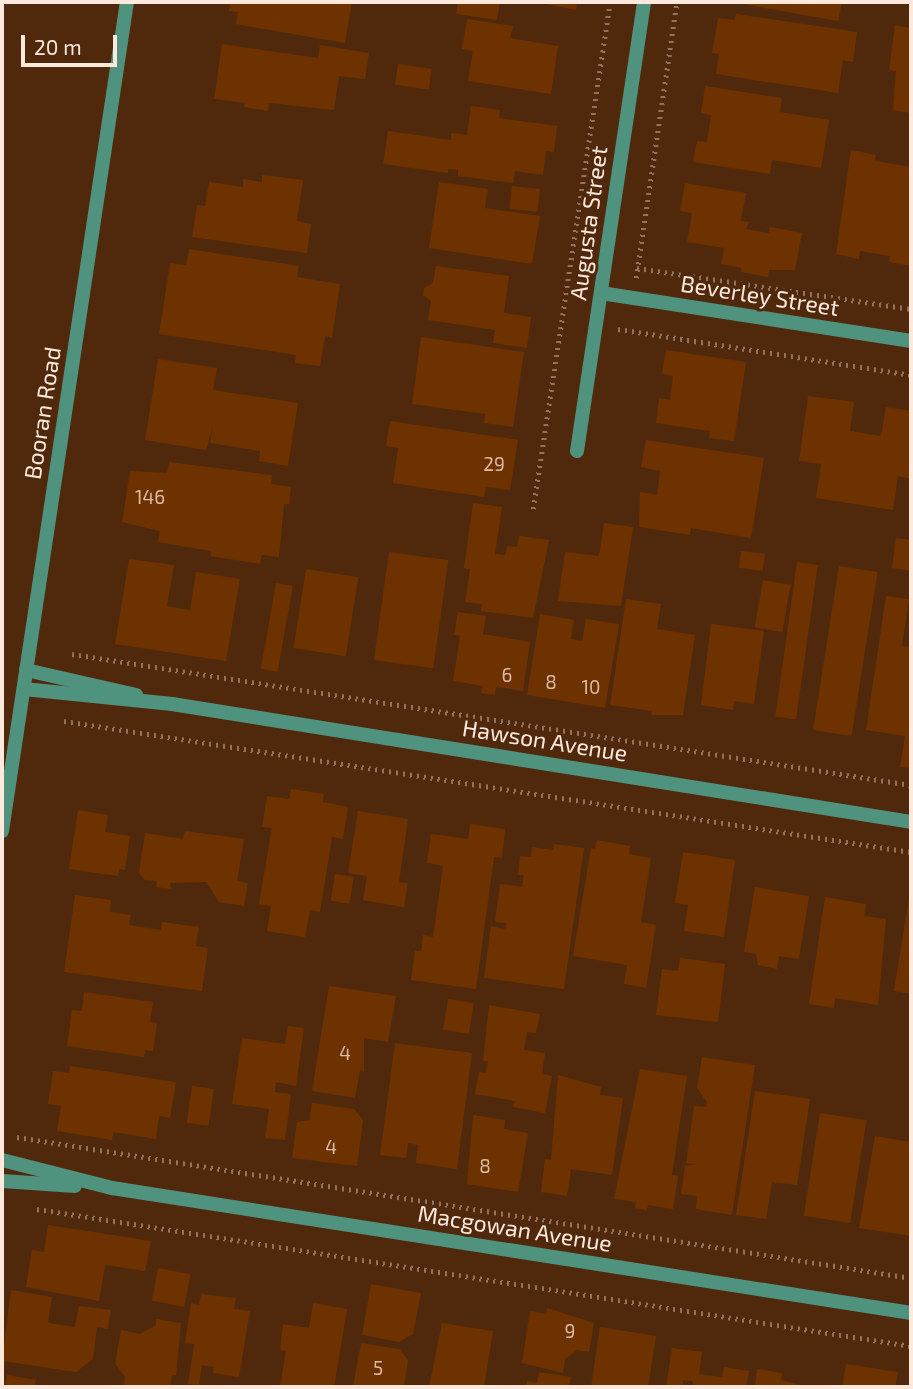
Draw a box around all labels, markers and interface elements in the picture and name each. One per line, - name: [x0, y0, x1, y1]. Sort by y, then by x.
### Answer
- scale bar: [24, 21, 121, 65]
- text: 20 m: [34, 34, 82, 59]
- street label: Augusta Street: [564, 144, 612, 302]
- street label: Beverley Street: [679, 269, 841, 321]
- street label: Booran Road: [18, 345, 66, 481]
- house number: 29: [483, 453, 505, 475]
- house number: 146: [135, 486, 165, 508]
- house number: 6: [502, 664, 512, 686]
- house number: 8: [545, 671, 557, 693]
- house number: 10: [581, 676, 601, 698]
- street label: Hawson Avenue: [460, 713, 630, 767]
- house number: 4: [339, 1042, 351, 1064]
- house number: 4: [325, 1136, 337, 1158]
- house number: 8: [479, 1155, 491, 1177]
- street label: Macgowan Avenue: [416, 1199, 614, 1257]
- house number: 9: [565, 1320, 575, 1342]
- house number: 5: [373, 1357, 383, 1379]

